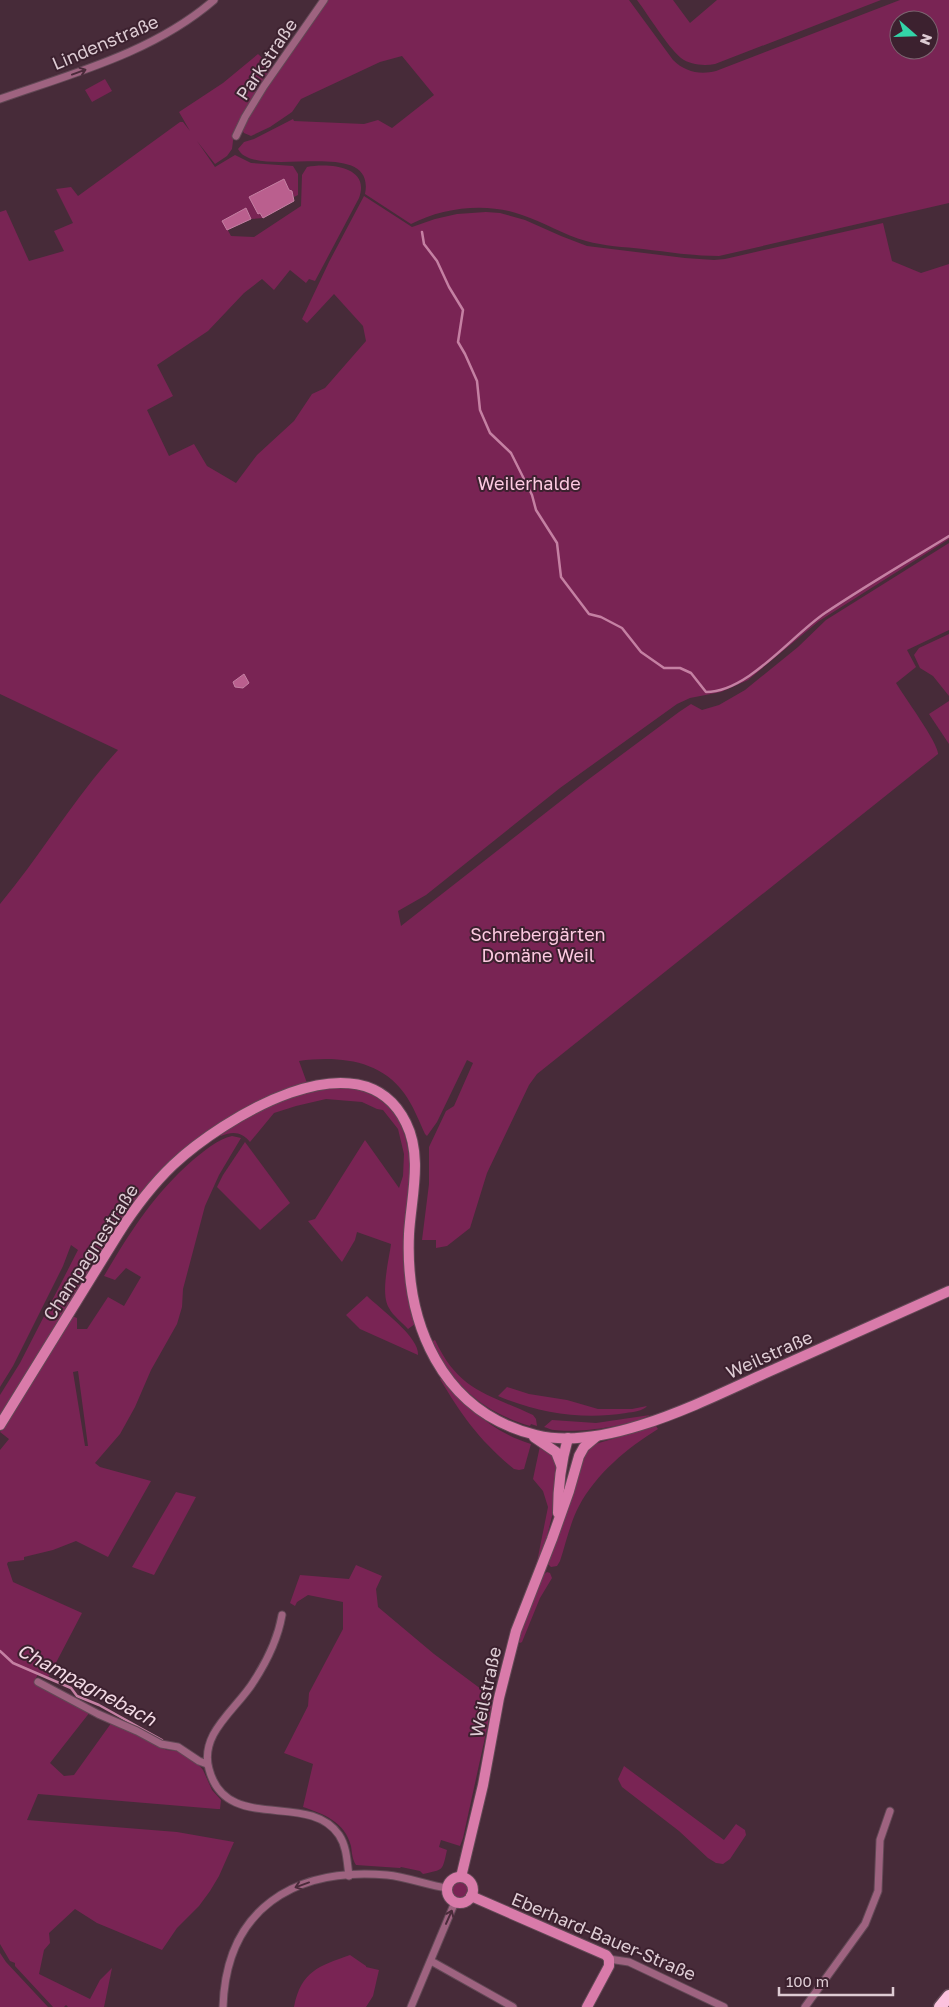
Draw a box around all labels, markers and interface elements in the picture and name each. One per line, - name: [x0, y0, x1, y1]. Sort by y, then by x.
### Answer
- street label: Lindenstraße: [49, 10, 161, 74]
- north arrow: [889, 10, 939, 60]
- street label: Parkstraße: [231, 14, 301, 104]
- text: N: [917, 32, 936, 48]
- one-way arrow: [71, 67, 86, 76]
- park label: Weilerhalde: [477, 472, 581, 494]
- park label: Schrebergärten Domäne Weil: [470, 923, 606, 966]
- street label: Champagnestraße: [38, 1180, 142, 1324]
- street label: Weilstraße: [722, 1325, 816, 1383]
- water label: Champagnebach: [14, 1638, 161, 1731]
- street label: Weilstraße: [465, 1645, 505, 1739]
- one-way arrow: [295, 1881, 310, 1890]
- street label: Eberhard-Bauer-Straße: [509, 1887, 699, 1985]
- one-way arrow: [445, 1910, 455, 1925]
- scale bar: [779, 1964, 893, 1996]
- text: 100 m: [786, 1972, 829, 1990]

